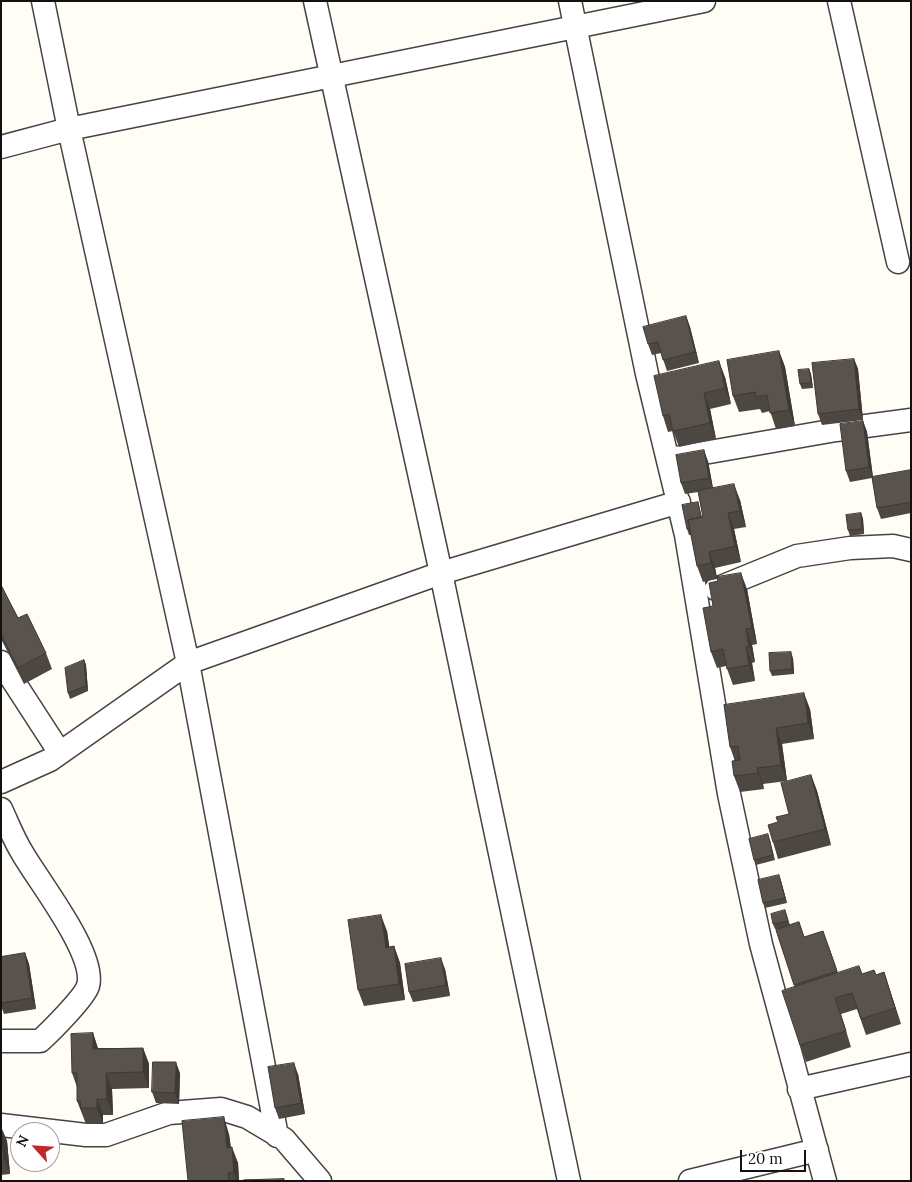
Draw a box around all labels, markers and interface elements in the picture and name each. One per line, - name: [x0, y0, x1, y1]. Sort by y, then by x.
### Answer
- north arrow: [10, 1122, 60, 1172]
- text: N: [12, 1132, 33, 1150]
- scale bar: [742, 1140, 808, 1172]
- text: 20 m: [748, 1149, 783, 1168]

